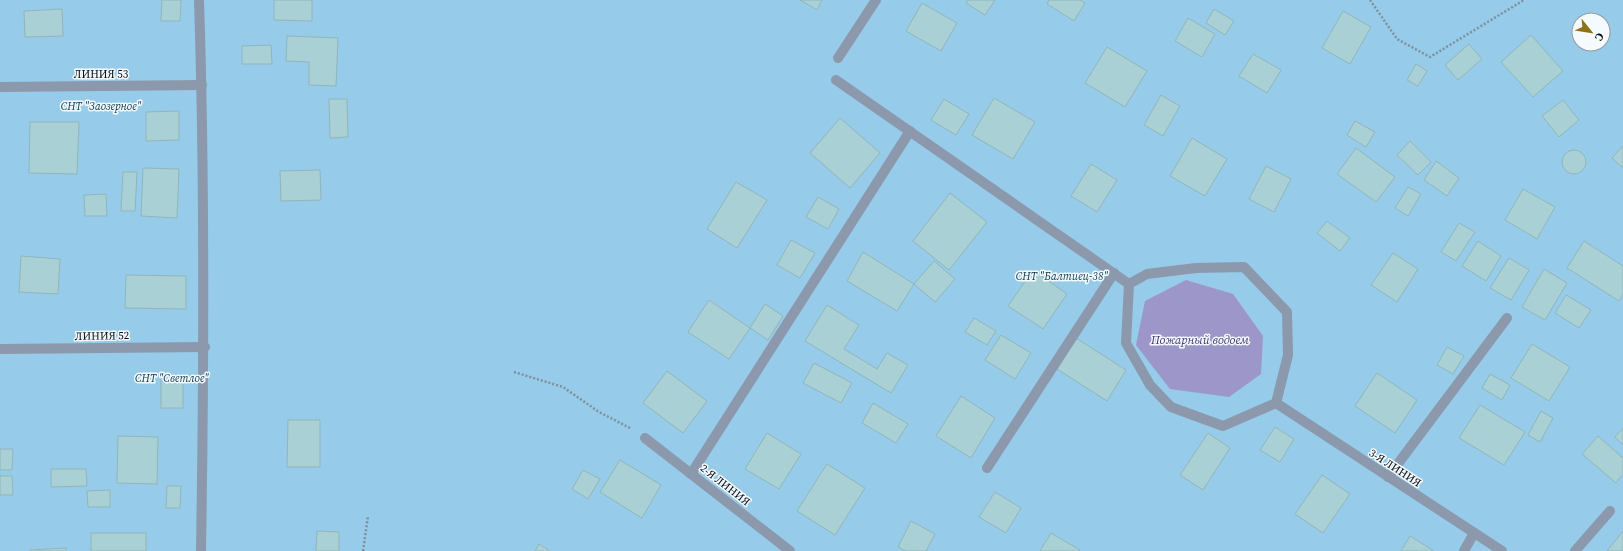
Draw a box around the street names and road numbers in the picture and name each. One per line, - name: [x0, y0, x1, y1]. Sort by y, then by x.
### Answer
- street label: ЛИНИЯ 53: [74, 67, 129, 82]
- street label: ЛИНИЯ 52: [75, 328, 130, 344]
- street label: 3-Я ЛИНИЯ: [1366, 446, 1424, 490]
- street label: 2-Я ЛИНИЯ: [697, 461, 753, 509]

